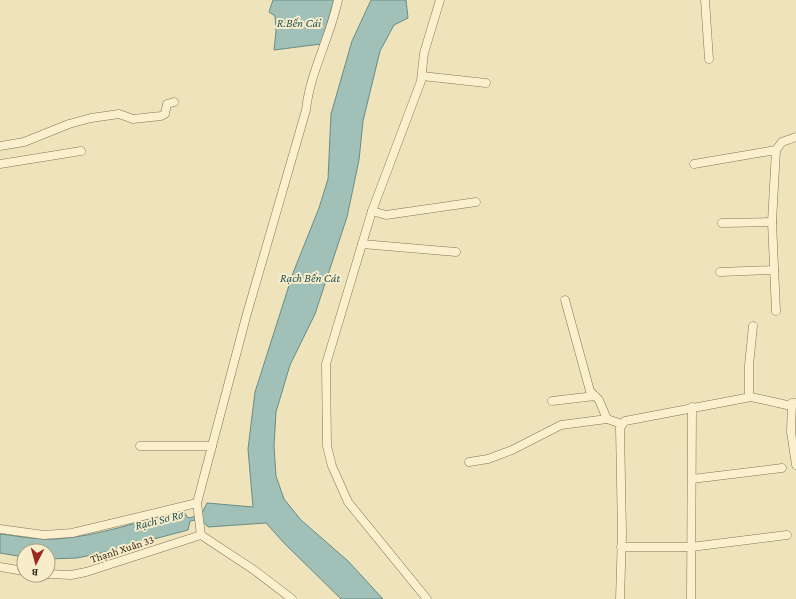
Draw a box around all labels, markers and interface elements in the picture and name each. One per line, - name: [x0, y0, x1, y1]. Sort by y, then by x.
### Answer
- water label: R.Bến Cái: [277, 16, 322, 30]
- water label: Rạch Bến Cát: [280, 271, 340, 285]
- water label: Rạch Sơ Rơ: [134, 507, 185, 533]
- street label: Thạnh Xuân 33: [89, 533, 156, 566]
- north arrow: [16, 543, 56, 583]
- text: B: [31, 567, 39, 579]

